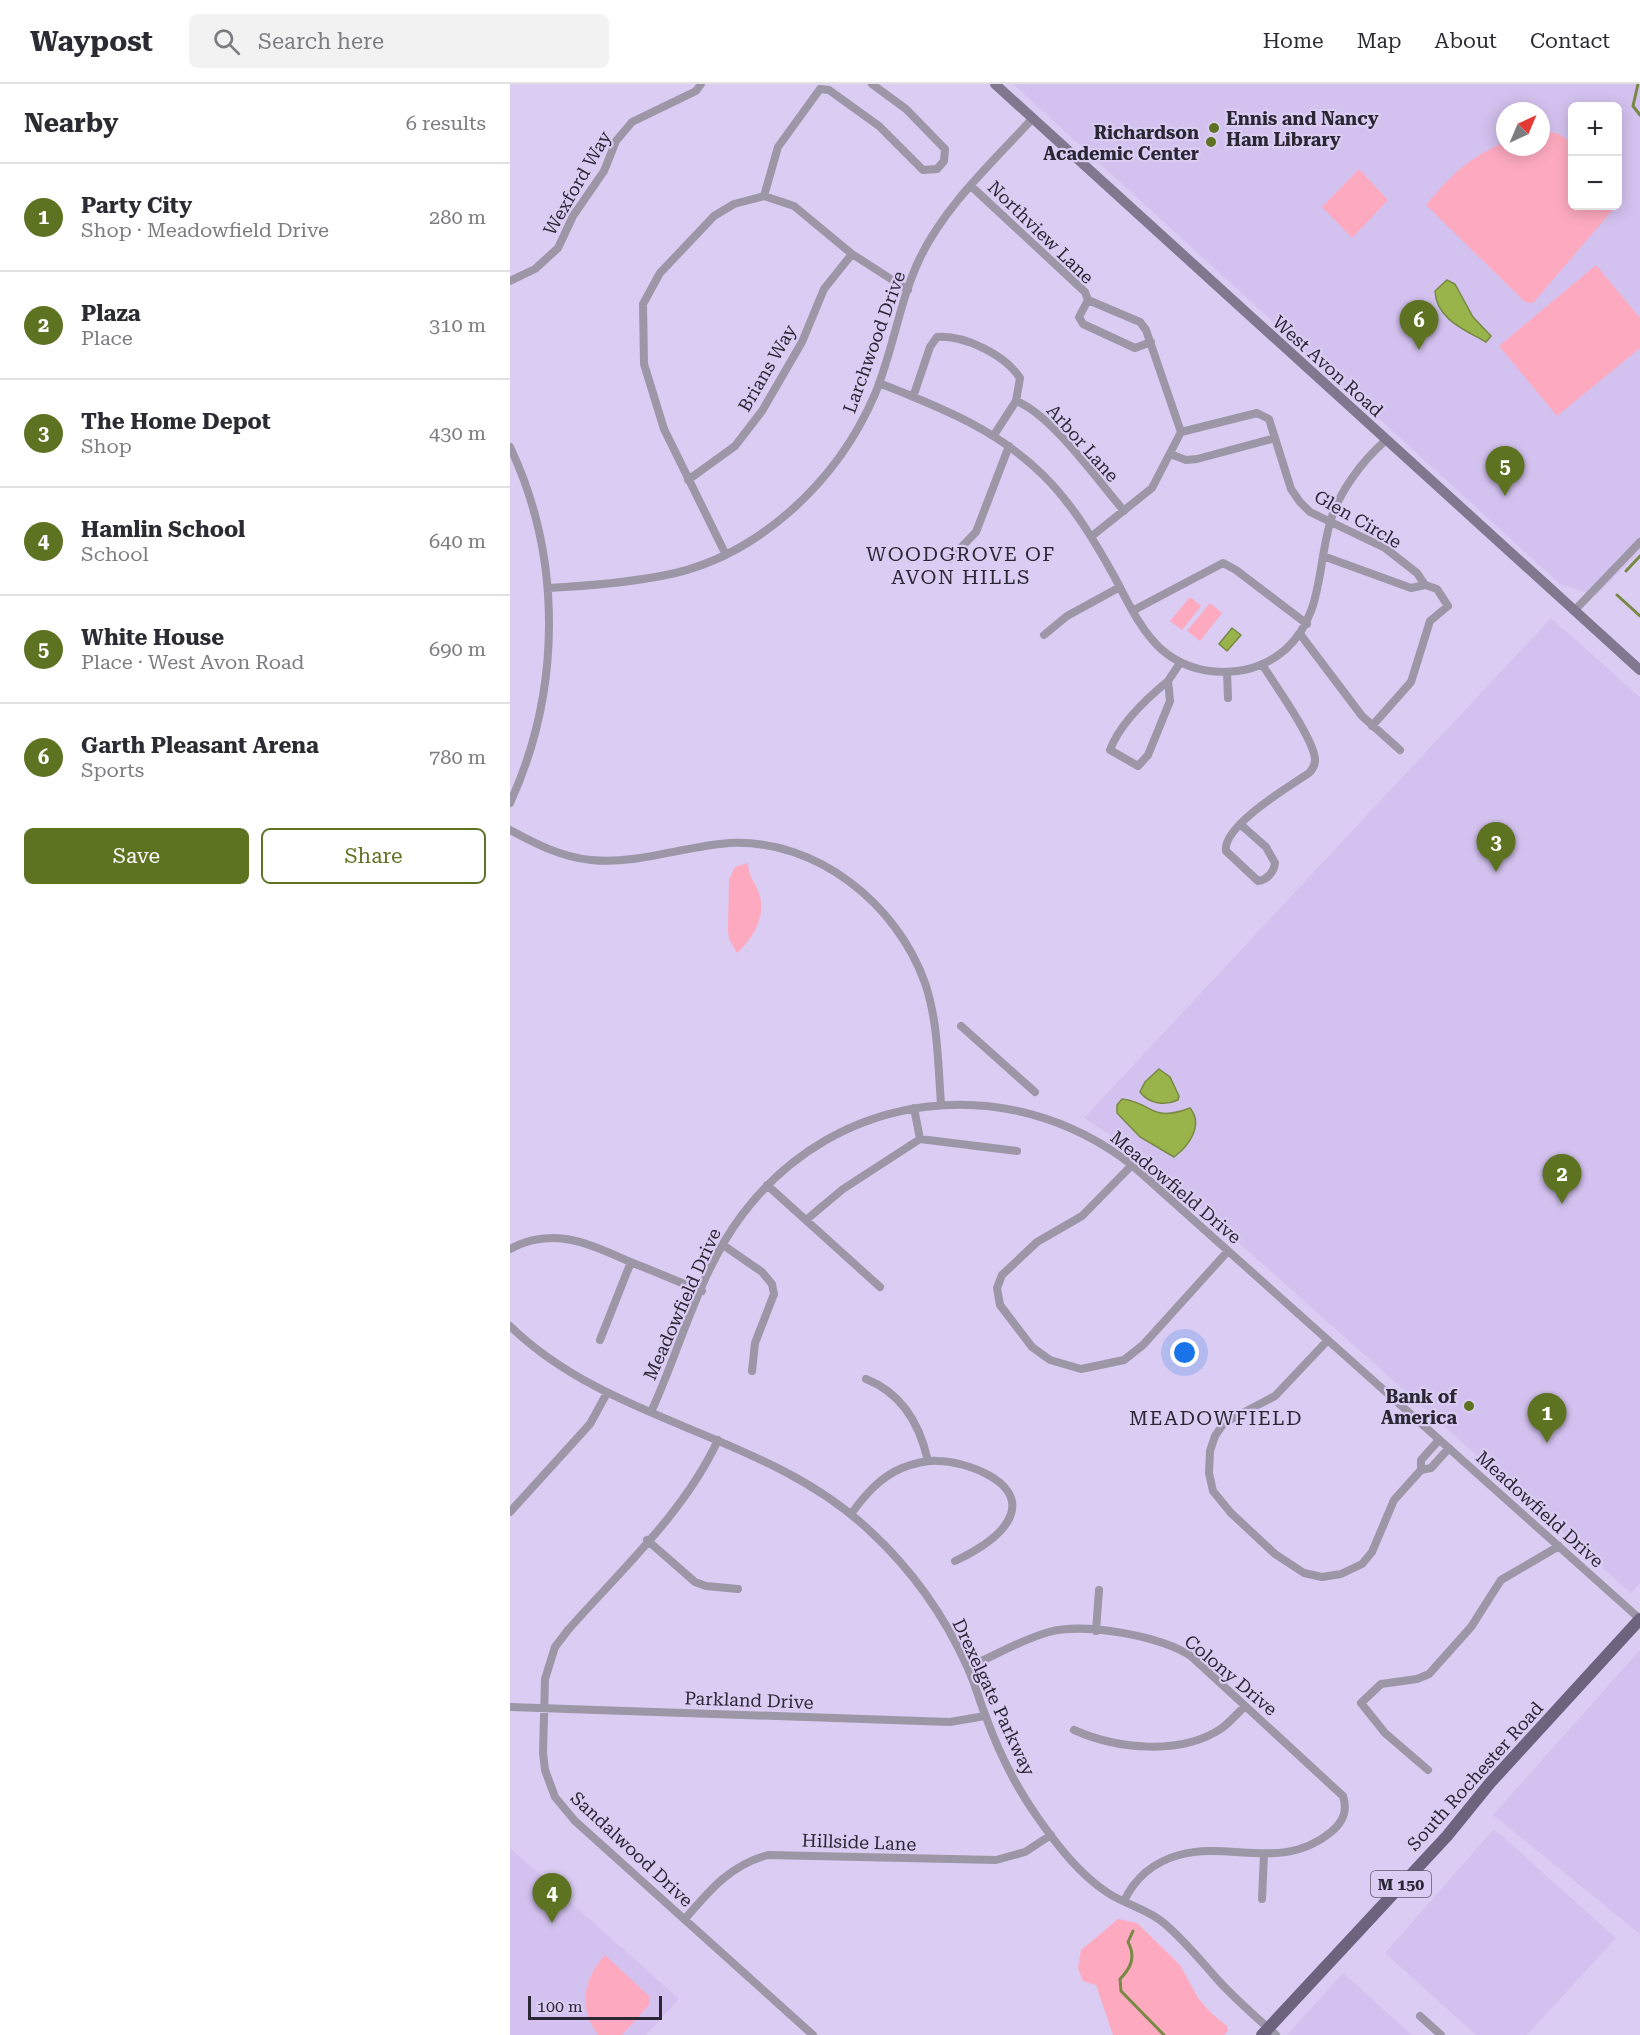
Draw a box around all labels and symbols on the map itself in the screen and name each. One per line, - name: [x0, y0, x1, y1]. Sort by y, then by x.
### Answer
- north arrow: [1496, 102, 1550, 156]
- place label: Ennis and Nancy Ham Library: [1226, 108, 1379, 150]
- marker: Ennis and Nancy Ham Library: [1207, 121, 1221, 135]
- place label: Richardson Academic Center: [1043, 122, 1199, 164]
- street label: Wexford Way: [539, 127, 615, 239]
- marker: Richardson Academic Center: [1204, 135, 1218, 149]
- street label: Northview Lane: [984, 176, 1098, 288]
- street label: Larchwood Drive: [839, 268, 909, 416]
- pin: 6: [1400, 300, 1438, 350]
- street label: West Avon Road: [1269, 311, 1388, 421]
- street label: Brians Way: [734, 320, 801, 415]
- street label: Arbor Lane: [1043, 400, 1123, 486]
- pin: 5: [1486, 446, 1524, 496]
- street label: Glen Circle: [1311, 486, 1405, 552]
- district label: WOODGROVE OF AVON HILLS: [866, 542, 1056, 589]
- pin: 3: [1476, 822, 1516, 872]
- street label: Meadowfield Drive: [1106, 1126, 1246, 1248]
- pin: 2: [1542, 1154, 1582, 1204]
- street label: Meadowfield Drive: [639, 1225, 725, 1383]
- your location: [1170, 1338, 1199, 1367]
- place label: Bank of America: [1381, 1386, 1458, 1428]
- pin: 1: [1528, 1394, 1566, 1443]
- marker: Bank of America: [1462, 1399, 1476, 1413]
- district label: MEADOWFIELD: [1129, 1406, 1303, 1430]
- street label: Meadowfield Drive: [1472, 1446, 1608, 1572]
- street label: Drexelgate Parkway: [948, 1615, 1040, 1779]
- street label: Colony Drive: [1180, 1630, 1282, 1720]
- street label: Parkland Drive: [684, 1687, 814, 1713]
- street label: South Rochester Road: [1403, 1697, 1548, 1855]
- street label: Sandalwood Drive: [567, 1787, 697, 1911]
- street label: Hillside Lane: [801, 1830, 917, 1854]
- road number: M 150: [1371, 1871, 1431, 1897]
- pin: 4: [532, 1874, 572, 1923]
- scale bar: [528, 1993, 662, 2020]

